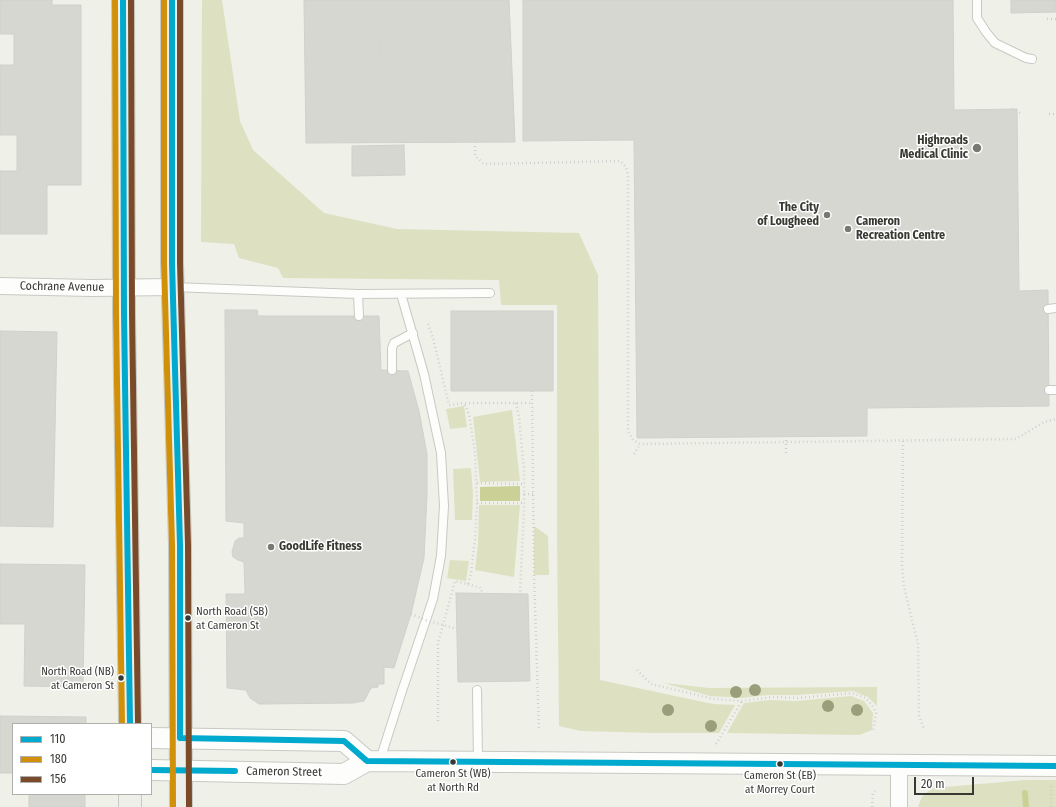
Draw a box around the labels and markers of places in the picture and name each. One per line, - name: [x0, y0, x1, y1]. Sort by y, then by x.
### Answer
- place label: Highroads Medical Clinic: [900, 134, 968, 162]
- marker: Highroads Medical Clinic: [971, 142, 983, 154]
- place label: The City of Lougheed: [757, 201, 819, 229]
- marker: The City of Lougheed: [822, 210, 832, 220]
- place label: Cameron Recreation Centre: [856, 215, 945, 243]
- marker: Cameron Recreation Centre: [843, 224, 853, 234]
- place label: GoodLife Fitness: [279, 540, 362, 554]
- marker: GoodLife Fitness: [266, 542, 276, 552]
- place label: North Road (SB) at Cameron St: [196, 605, 268, 631]
- marker: North Road (SB) at Cameron St: [183, 613, 193, 623]
- place label: North Road (NB) at Cameron St: [41, 665, 114, 691]
- marker: North Road (NB) at Cameron St: [116, 673, 126, 683]
- marker: Cameron St (WB) at North Rd: [448, 757, 458, 767]
- marker: Cameron St (EB) at Morrey Court: [775, 759, 785, 769]
- place label: Cameron St (WB) at North Rd: [416, 767, 490, 793]
- place label: Cameron St (EB) at Morrey Court: [744, 769, 816, 795]

